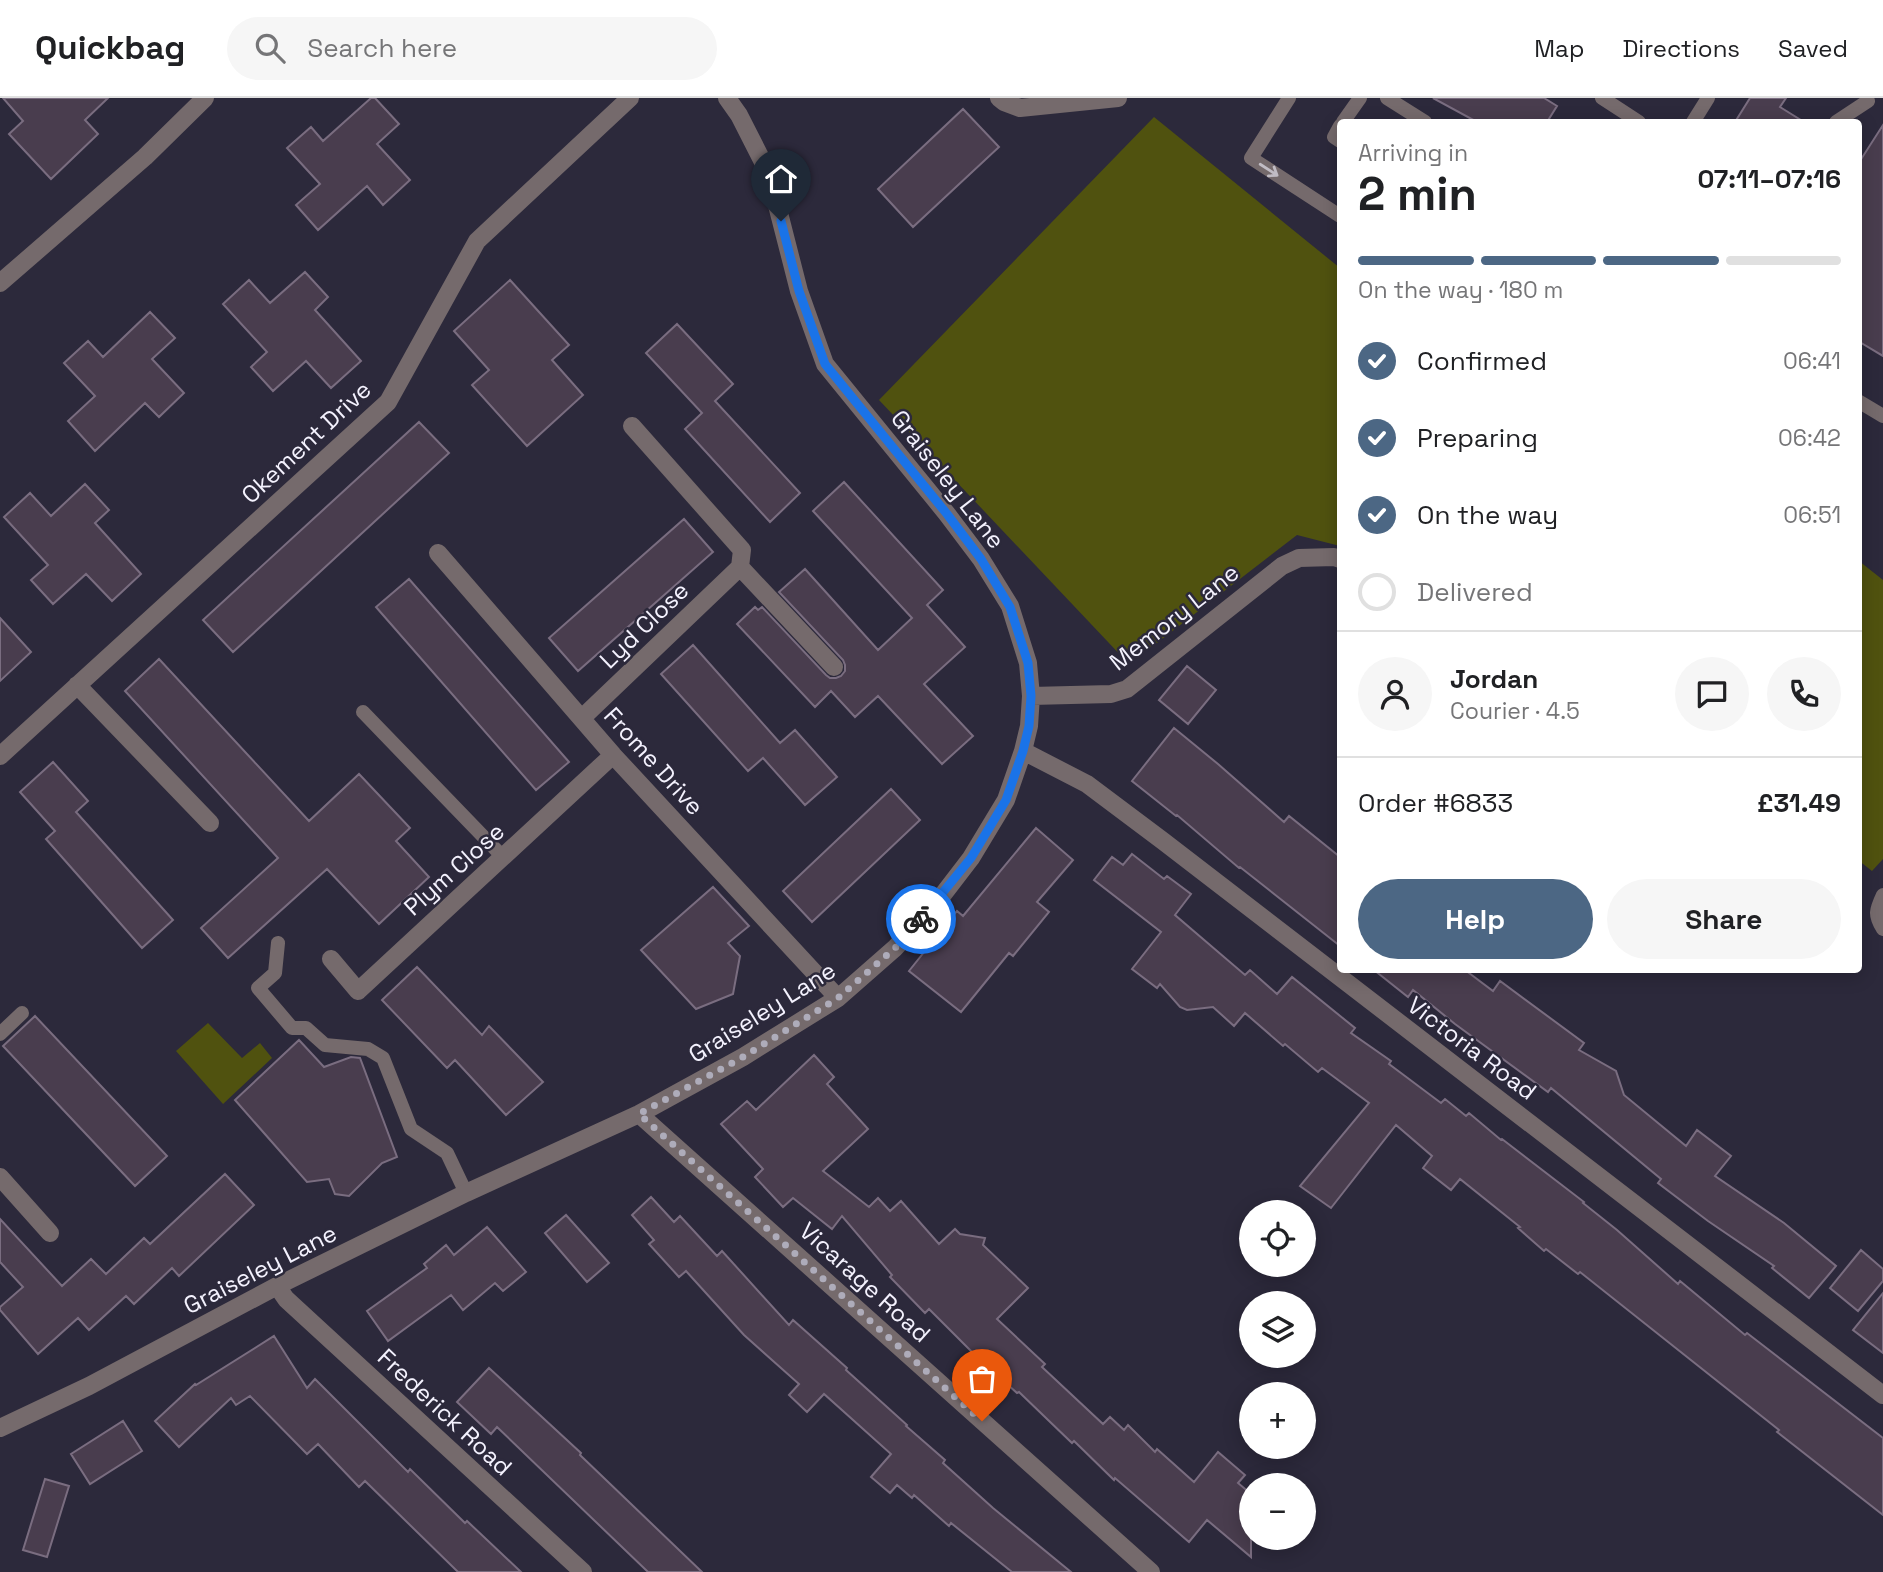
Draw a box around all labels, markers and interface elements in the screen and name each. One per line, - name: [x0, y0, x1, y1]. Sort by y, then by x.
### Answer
- search box: [227, 17, 717, 80]
- text: Quickbag: [35, 27, 185, 69]
- icon: search: [251, 29, 289, 67]
- text: Search here: [307, 31, 457, 65]
- text: Map: [1534, 33, 1584, 64]
- text: Directions: [1622, 33, 1740, 64]
- text: Saved: [1778, 33, 1848, 64]
- text: Arriving in: [1358, 138, 1468, 168]
- pin: [751, 149, 811, 221]
- icon: home: [762, 160, 800, 198]
- text: 07:11–07:16: [1698, 162, 1841, 196]
- one-way arrow: [1258, 163, 1278, 177]
- text: 2 min: [1358, 165, 1477, 223]
- text: On the way · 180 m: [1358, 275, 1563, 305]
- icon: check: [1358, 342, 1396, 380]
- text: Confirmed: [1417, 344, 1547, 378]
- text: 06:41: [1783, 346, 1841, 376]
- street label: Okement Drive: [235, 374, 377, 510]
- street label: Graiseley Lane: [884, 403, 1012, 555]
- icon: check: [1358, 419, 1396, 457]
- text: Preparing: [1417, 421, 1538, 455]
- text: 06:42: [1778, 423, 1841, 453]
- icon: check: [1358, 496, 1396, 534]
- text: On the way: [1417, 498, 1558, 532]
- text: 06:51: [1783, 500, 1841, 530]
- street label: Memory Lane: [1103, 557, 1245, 677]
- street label: Lyd Close: [593, 575, 695, 675]
- text: Delivered: [1417, 575, 1533, 609]
- button: person: [1358, 657, 1432, 731]
- button: chat: [1675, 657, 1749, 731]
- button: phone: [1767, 657, 1841, 731]
- text: Jordan: [1450, 662, 1538, 696]
- text: Courier · 4.5: [1450, 696, 1580, 726]
- street label: Frome Drive: [597, 700, 711, 822]
- text: Order #6833: [1358, 786, 1513, 820]
- text: £31.49: [1757, 786, 1841, 820]
- street label: Plym Close: [397, 816, 511, 922]
- button: Help: [1358, 879, 1593, 959]
- button: Share: [1607, 879, 1841, 959]
- courier: [886, 884, 956, 954]
- icon: bike: [902, 900, 940, 938]
- street label: Graiseley Lane: [683, 954, 841, 1070]
- street label: Victoria Road: [1401, 989, 1543, 1107]
- map controls: [1239, 1200, 1316, 1550]
- button: locate: [1239, 1200, 1316, 1277]
- street label: Vicarage Road: [793, 1215, 937, 1349]
- street label: Graiseley Lane: [178, 1217, 342, 1321]
- button: layers: [1239, 1291, 1316, 1368]
- street label: Frederick Road: [371, 1342, 519, 1482]
- pin: [952, 1349, 1012, 1421]
- icon: bag: [963, 1360, 1001, 1398]
- button: +: [1239, 1382, 1316, 1459]
- button: −: [1239, 1473, 1316, 1550]

